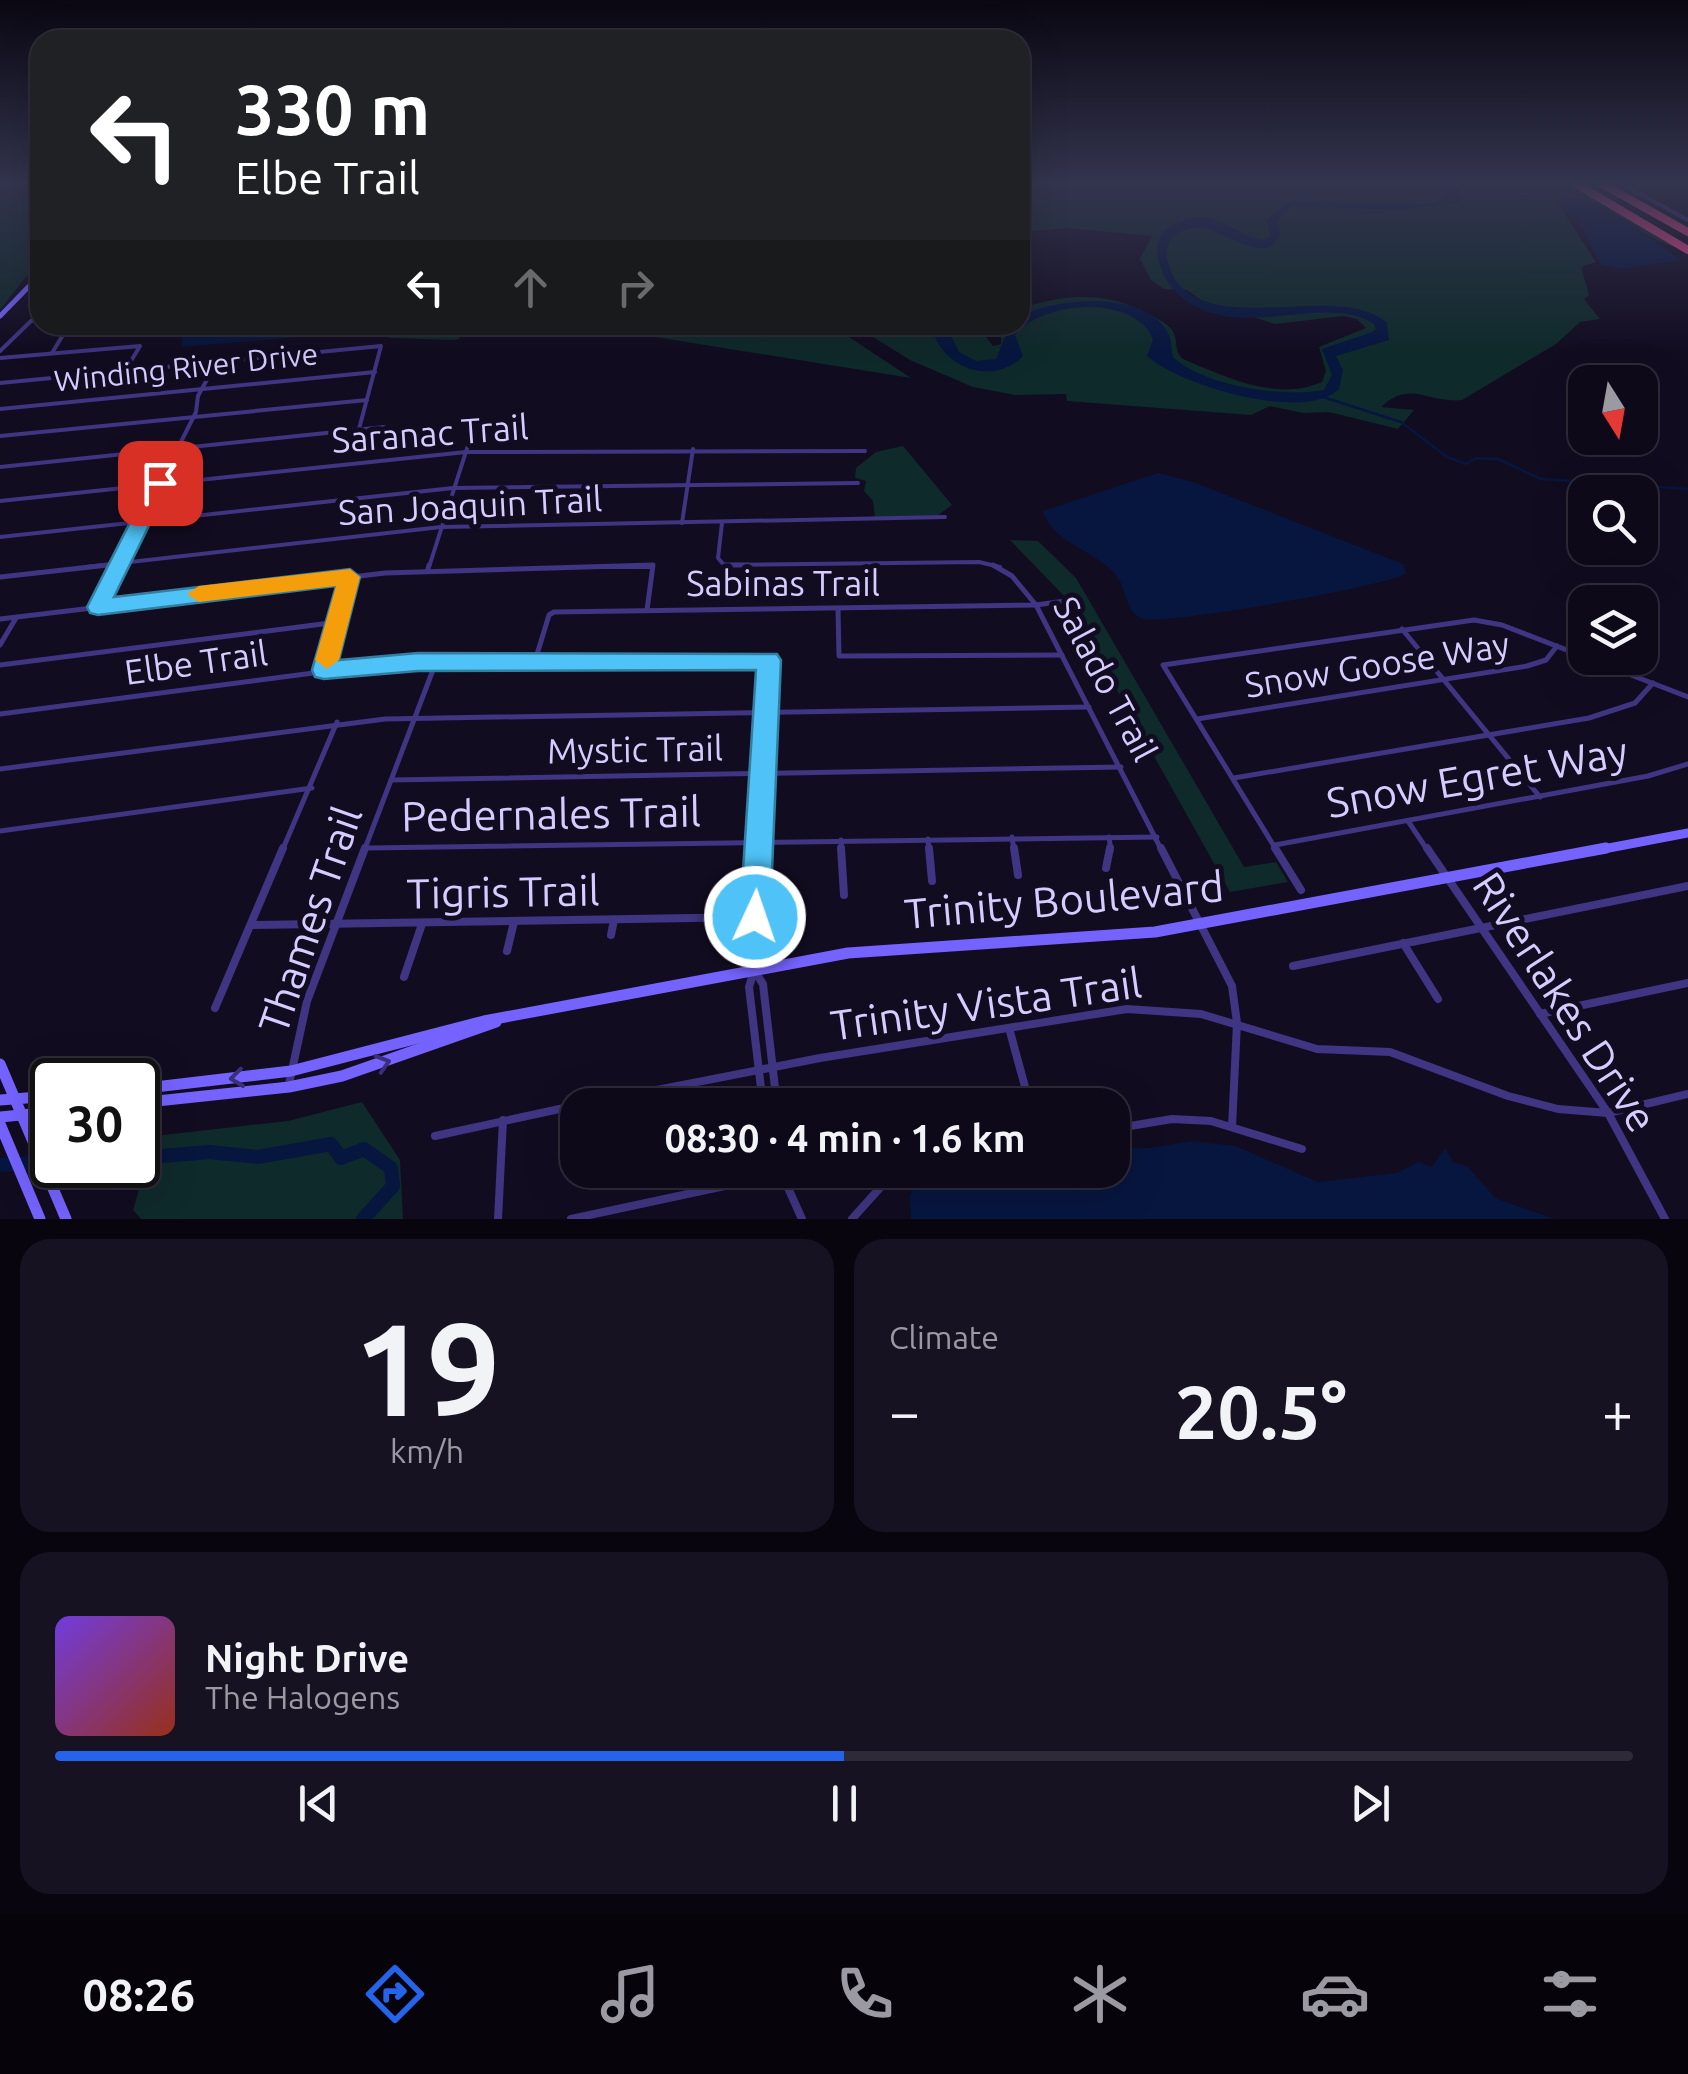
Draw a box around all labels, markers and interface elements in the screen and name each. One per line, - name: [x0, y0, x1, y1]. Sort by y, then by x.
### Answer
- icon: left: [70, 70, 200, 200]
- text: 330 m: [235, 70, 430, 148]
- text: Elbe Trail: [235, 152, 420, 203]
- icon: left: [398, 260, 453, 315]
- icon: ahead: [503, 260, 558, 315]
- icon: right: [608, 260, 663, 315]
- street label: Winding River Drive: [52, 336, 320, 398]
- north arrow: [1568, 365, 1658, 455]
- map controls: [1568, 365, 1658, 675]
- street label: Saranac Trail: [330, 406, 530, 460]
- pin: [118, 441, 203, 526]
- icon: arrive: [133, 456, 188, 511]
- button: search: [1568, 475, 1658, 565]
- street label: San Joaquin Trail: [337, 478, 603, 532]
- street label: Sabinas Trail: [686, 563, 880, 603]
- button: layers: [1568, 585, 1658, 675]
- street label: Salado Trail: [1046, 590, 1166, 767]
- street label: Snow Goose Way: [1242, 623, 1512, 705]
- street label: Elbe Trail: [122, 632, 270, 692]
- street label: Mystic Trail: [547, 727, 723, 771]
- street label: Snow Egret Way: [1323, 727, 1631, 826]
- street label: Pedernales Trail: [401, 787, 701, 840]
- street label: Thames Trail: [249, 800, 370, 1039]
- street label: Trinity Boulevard: [902, 862, 1226, 937]
- street label: Riverlakes Drive: [1464, 863, 1667, 1140]
- position arrow: [703, 865, 807, 969]
- street label: Tigris Trail: [406, 866, 600, 917]
- street label: Trinity Vista Trail: [828, 958, 1144, 1049]
- one-way arrow: [374, 1054, 391, 1075]
- speed limit sign: 30: [30, 1058, 160, 1188]
- one-way arrow: [229, 1067, 245, 1088]
- text: 08:30 · 4 min · 1.6 km: [664, 1117, 1026, 1159]
- text: 19: [354, 1295, 500, 1441]
- text: Climate: [889, 1319, 999, 1355]
- text: 20.5°: [1175, 1369, 1347, 1453]
- text: −: [889, 1381, 920, 1442]
- text: +: [1602, 1381, 1633, 1442]
- text: km/h: [390, 1433, 464, 1469]
- text: Night Drive: [205, 1637, 409, 1679]
- text: The Halogens: [205, 1679, 400, 1715]
- icon: previous: [291, 1776, 346, 1831]
- icon: pause: [817, 1776, 872, 1831]
- icon: next: [1343, 1776, 1398, 1831]
- icon: directions: [360, 1959, 430, 2029]
- icon: music: [595, 1959, 665, 2029]
- icon: phone: [830, 1959, 900, 2029]
- icon: climate: [1065, 1959, 1135, 2029]
- icon: car: [1300, 1959, 1370, 2029]
- icon: filters: [1535, 1959, 1605, 2029]
- text: 08:26: [83, 1969, 195, 2020]

